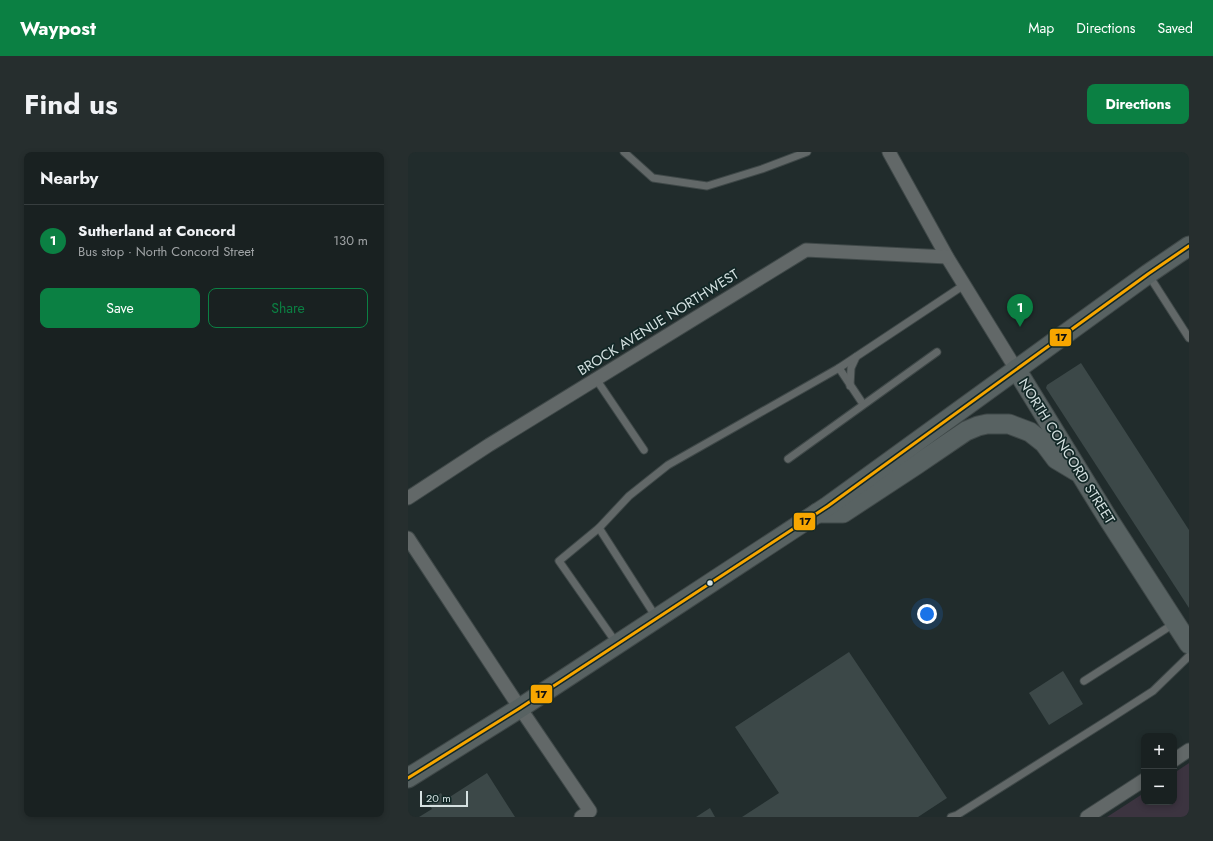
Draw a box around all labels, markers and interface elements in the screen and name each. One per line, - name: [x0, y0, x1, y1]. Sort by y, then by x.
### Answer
- text: Waypost: [20, 15, 96, 42]
- text: Map: [1028, 18, 1054, 38]
- text: Directions: [1076, 18, 1136, 38]
- text: Saved: [1158, 18, 1193, 38]
- text: Find us: [24, 84, 118, 125]
- button: Directions: [1087, 84, 1189, 124]
- text: Nearby: [40, 166, 98, 190]
- text: Sutherland at Concord: [78, 220, 236, 242]
- text: 1: [50, 231, 56, 250]
- text: 130 m: [333, 231, 368, 250]
- text: Bus stop · North Concord Street: [78, 242, 254, 261]
- street label: BROCK AVENUE NORTHWEST: [574, 264, 743, 380]
- button: Save: [40, 288, 200, 328]
- button: Share: [208, 288, 368, 328]
- pin: 1: [1007, 294, 1033, 327]
- line badge: 17: [1049, 328, 1072, 347]
- text: 17: [1055, 329, 1067, 345]
- street label: NORTH CONCORD STREET: [1014, 374, 1120, 528]
- line badge: 17: [793, 512, 816, 531]
- text: 17: [799, 513, 811, 529]
- unlabelled marker: [705, 578, 715, 588]
- your location: [917, 604, 937, 624]
- line badge: 17: [530, 684, 553, 704]
- text: 17: [535, 686, 547, 702]
- map controls: [1141, 733, 1177, 805]
- button: +: [1141, 733, 1177, 769]
- button: −: [1141, 769, 1177, 805]
- scale bar: [420, 789, 468, 808]
- text: 20 m: [426, 790, 451, 806]

